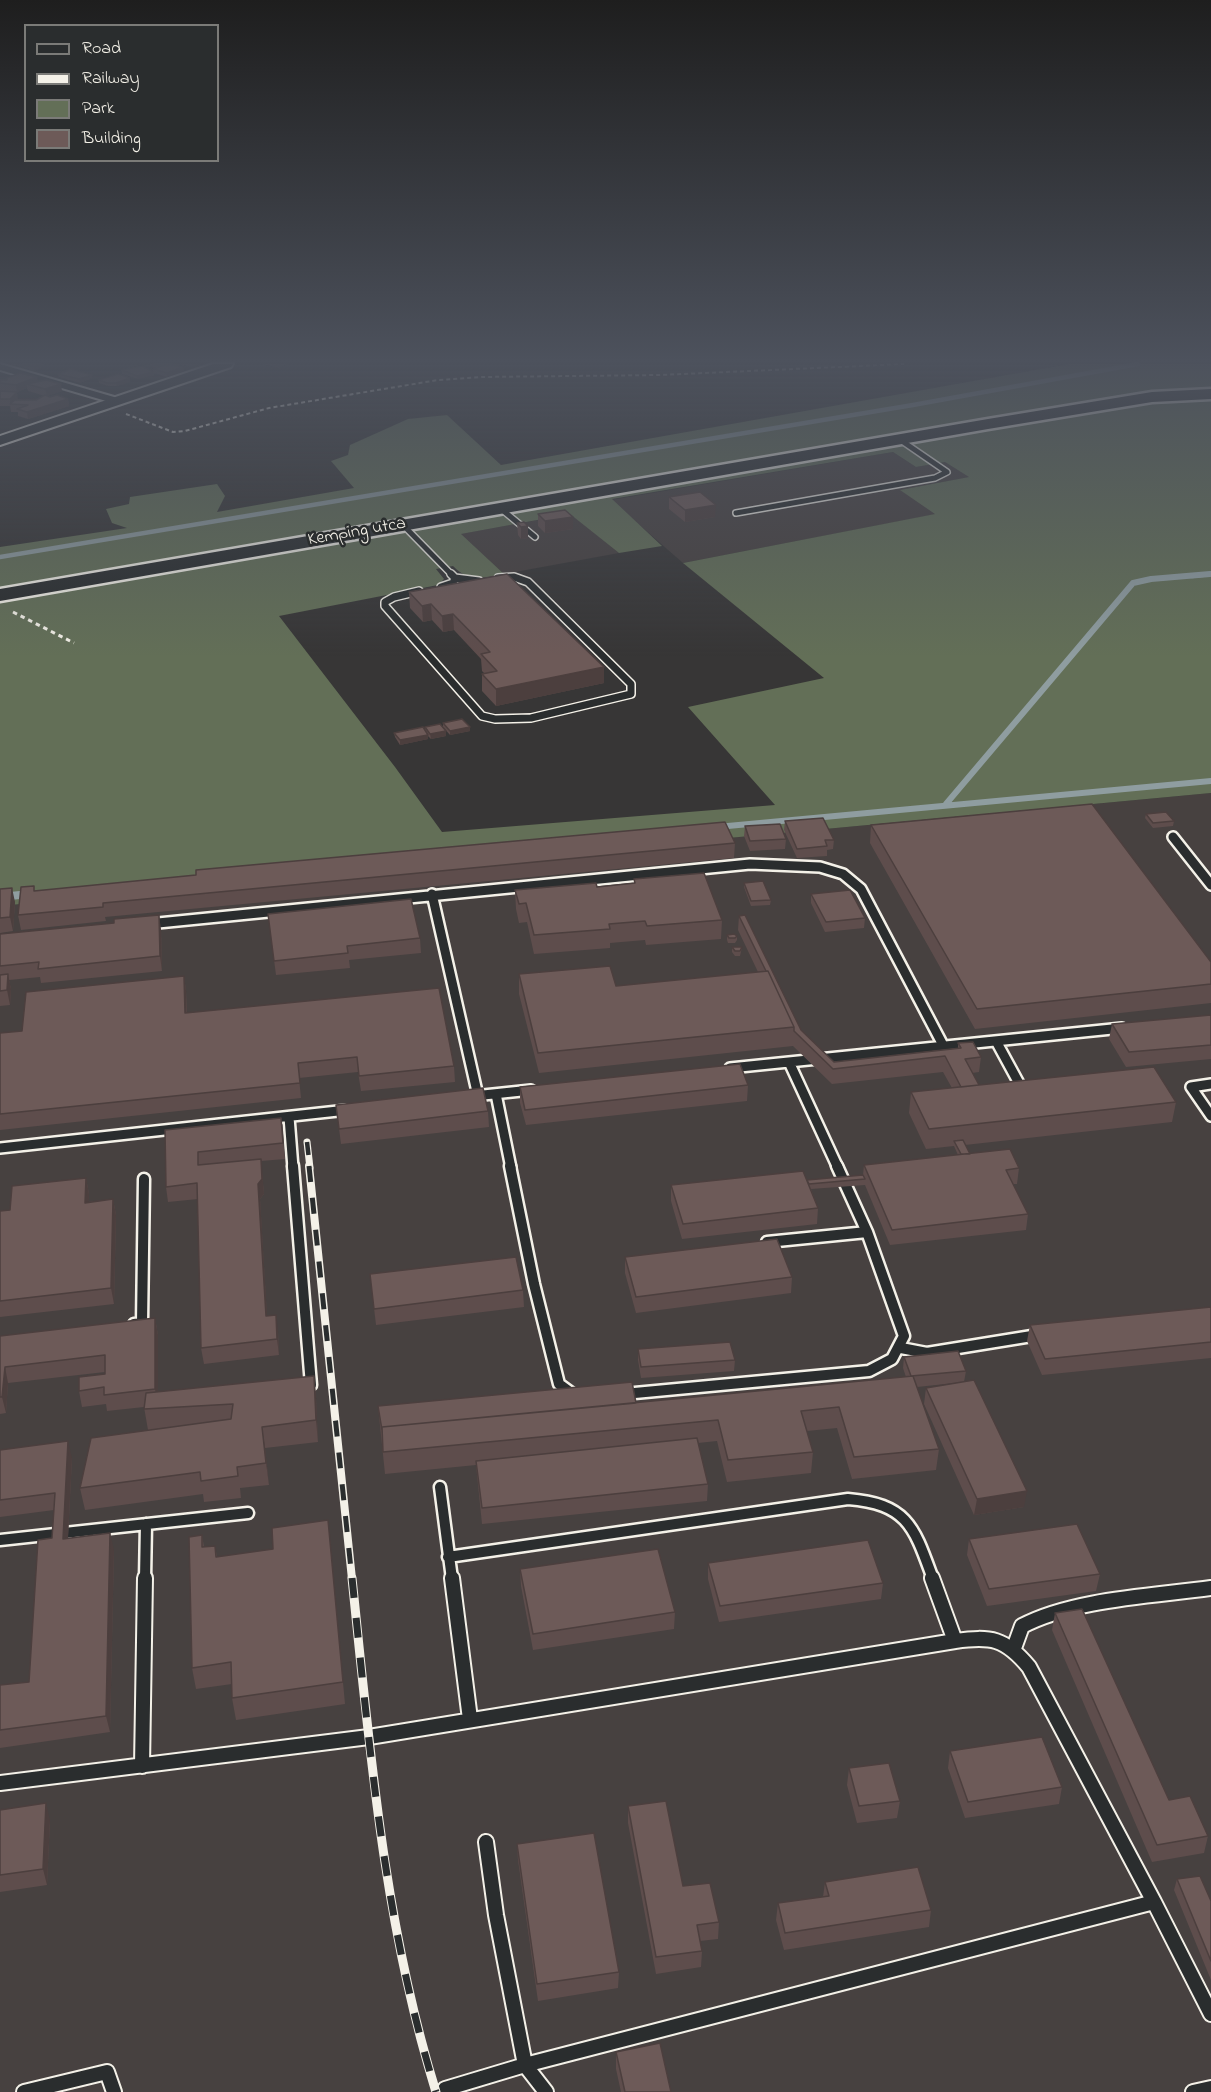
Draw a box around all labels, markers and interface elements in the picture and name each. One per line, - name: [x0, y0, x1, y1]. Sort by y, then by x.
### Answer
- legend: [24, 24, 219, 162]
- text: Road: [82, 36, 121, 62]
- text: Railway: [82, 66, 139, 92]
- text: Park: [82, 96, 115, 122]
- text: Building: [82, 126, 141, 152]
- street label: Kemping utca: [306, 514, 408, 552]

